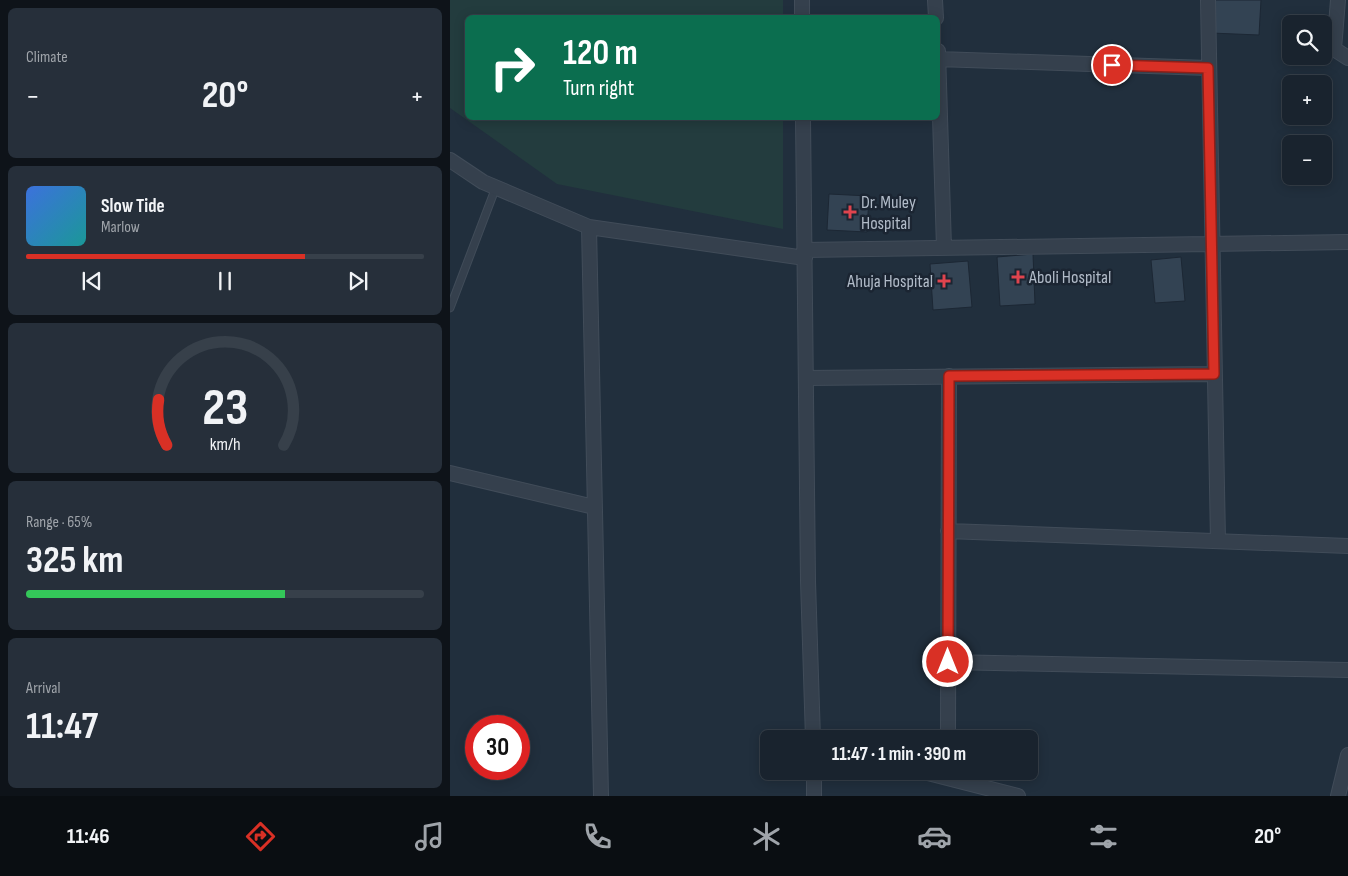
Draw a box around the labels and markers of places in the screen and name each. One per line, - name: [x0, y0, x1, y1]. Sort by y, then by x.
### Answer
- pin: [1091, 44, 1133, 86]
- place label: Dr. Muley Hospital: [861, 192, 916, 234]
- marker: Dr. Muley Hospital: [843, 205, 857, 219]
- place label: Aboli Hospital: [1028, 267, 1111, 288]
- marker: Aboli Hospital: [1011, 270, 1025, 284]
- place label: Ahuja Hospital: [846, 271, 933, 292]
- marker: Ahuja Hospital: [937, 274, 951, 288]

